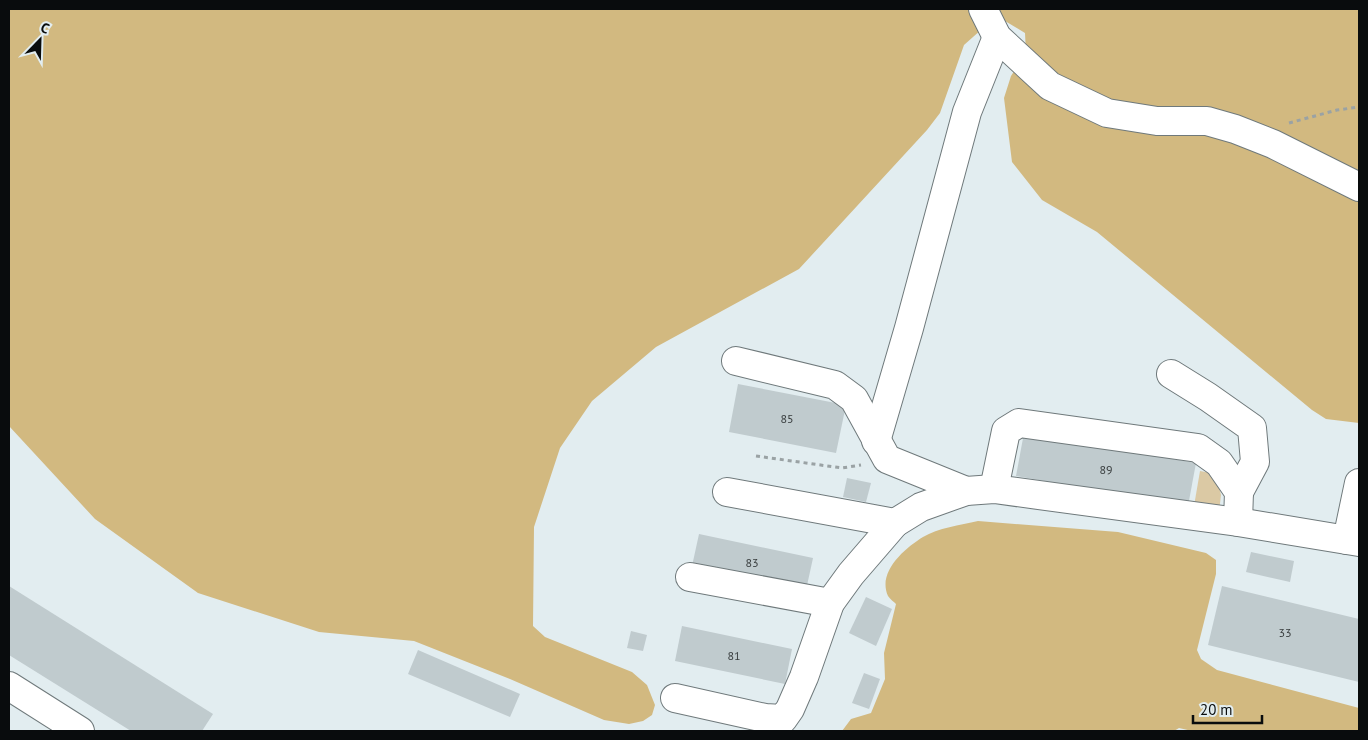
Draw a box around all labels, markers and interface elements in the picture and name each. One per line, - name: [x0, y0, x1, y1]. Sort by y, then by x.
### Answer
- north arrow: [15, 15, 65, 65]
- text: С: [38, 18, 52, 38]
- house number: 85: [780, 411, 794, 426]
- house number: 89: [1099, 462, 1113, 477]
- house number: 83: [745, 555, 759, 570]
- house number: 33: [1278, 625, 1292, 640]
- house number: 81: [727, 648, 741, 663]
- scale bar: [1193, 692, 1262, 724]
- text: 20 m: [1200, 700, 1233, 719]

